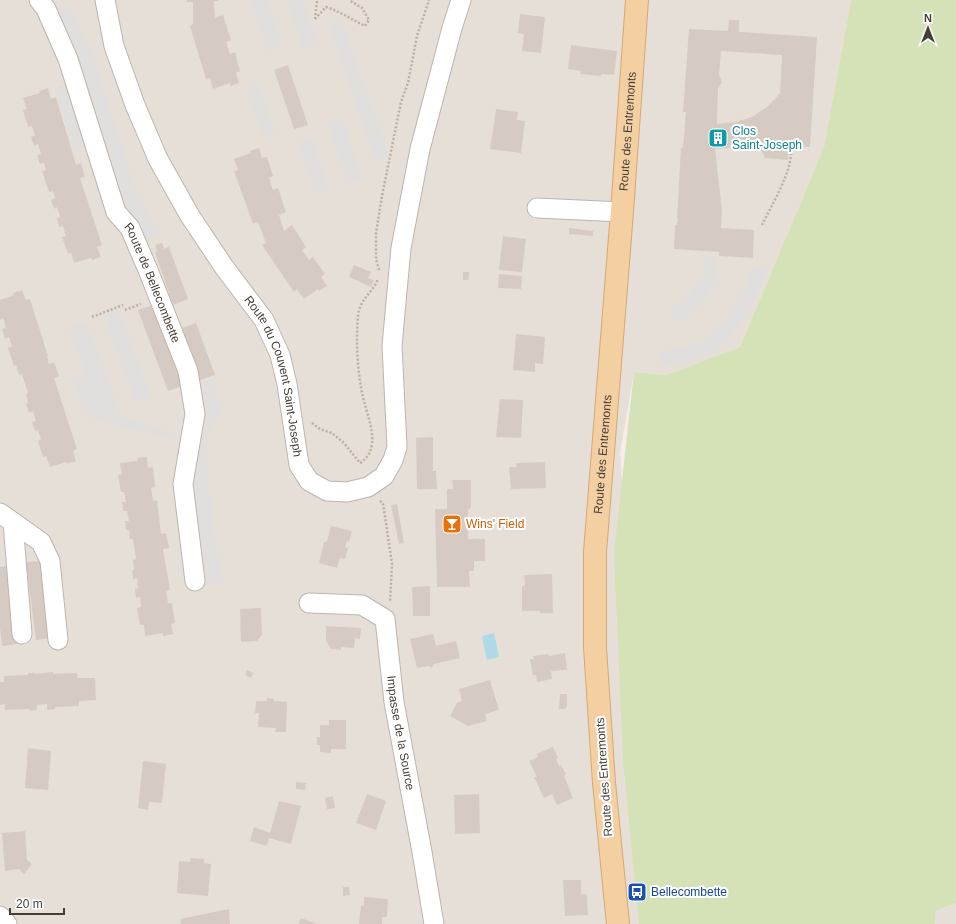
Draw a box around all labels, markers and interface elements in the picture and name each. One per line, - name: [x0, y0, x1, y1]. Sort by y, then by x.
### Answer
- north arrow: [908, 8, 948, 48]
- text: N: [924, 12, 932, 24]
- street label: Route des Entremonts: [617, 71, 639, 191]
- place label: Clos Saint-Joseph: [732, 124, 802, 152]
- building icon: Clos Saint-Joseph: [707, 127, 729, 149]
- street label: Route de Bellecombette: [122, 220, 183, 345]
- street label: Route du Couvent Saint-Joseph: [241, 293, 305, 458]
- street label: Route des Entremonts: [591, 394, 614, 514]
- bar icon: Wins' Field: [441, 513, 463, 535]
- place label: Wins' Field: [466, 517, 524, 531]
- street label: Impasse de la Source: [384, 675, 417, 792]
- street label: Route des Entremonts: [593, 717, 615, 837]
- bus stop icon: Bellecombette: [626, 881, 648, 903]
- place label: Bellecombette: [651, 885, 727, 899]
- scale bar: [10, 890, 64, 916]
- text: 20 m: [16, 897, 43, 911]

